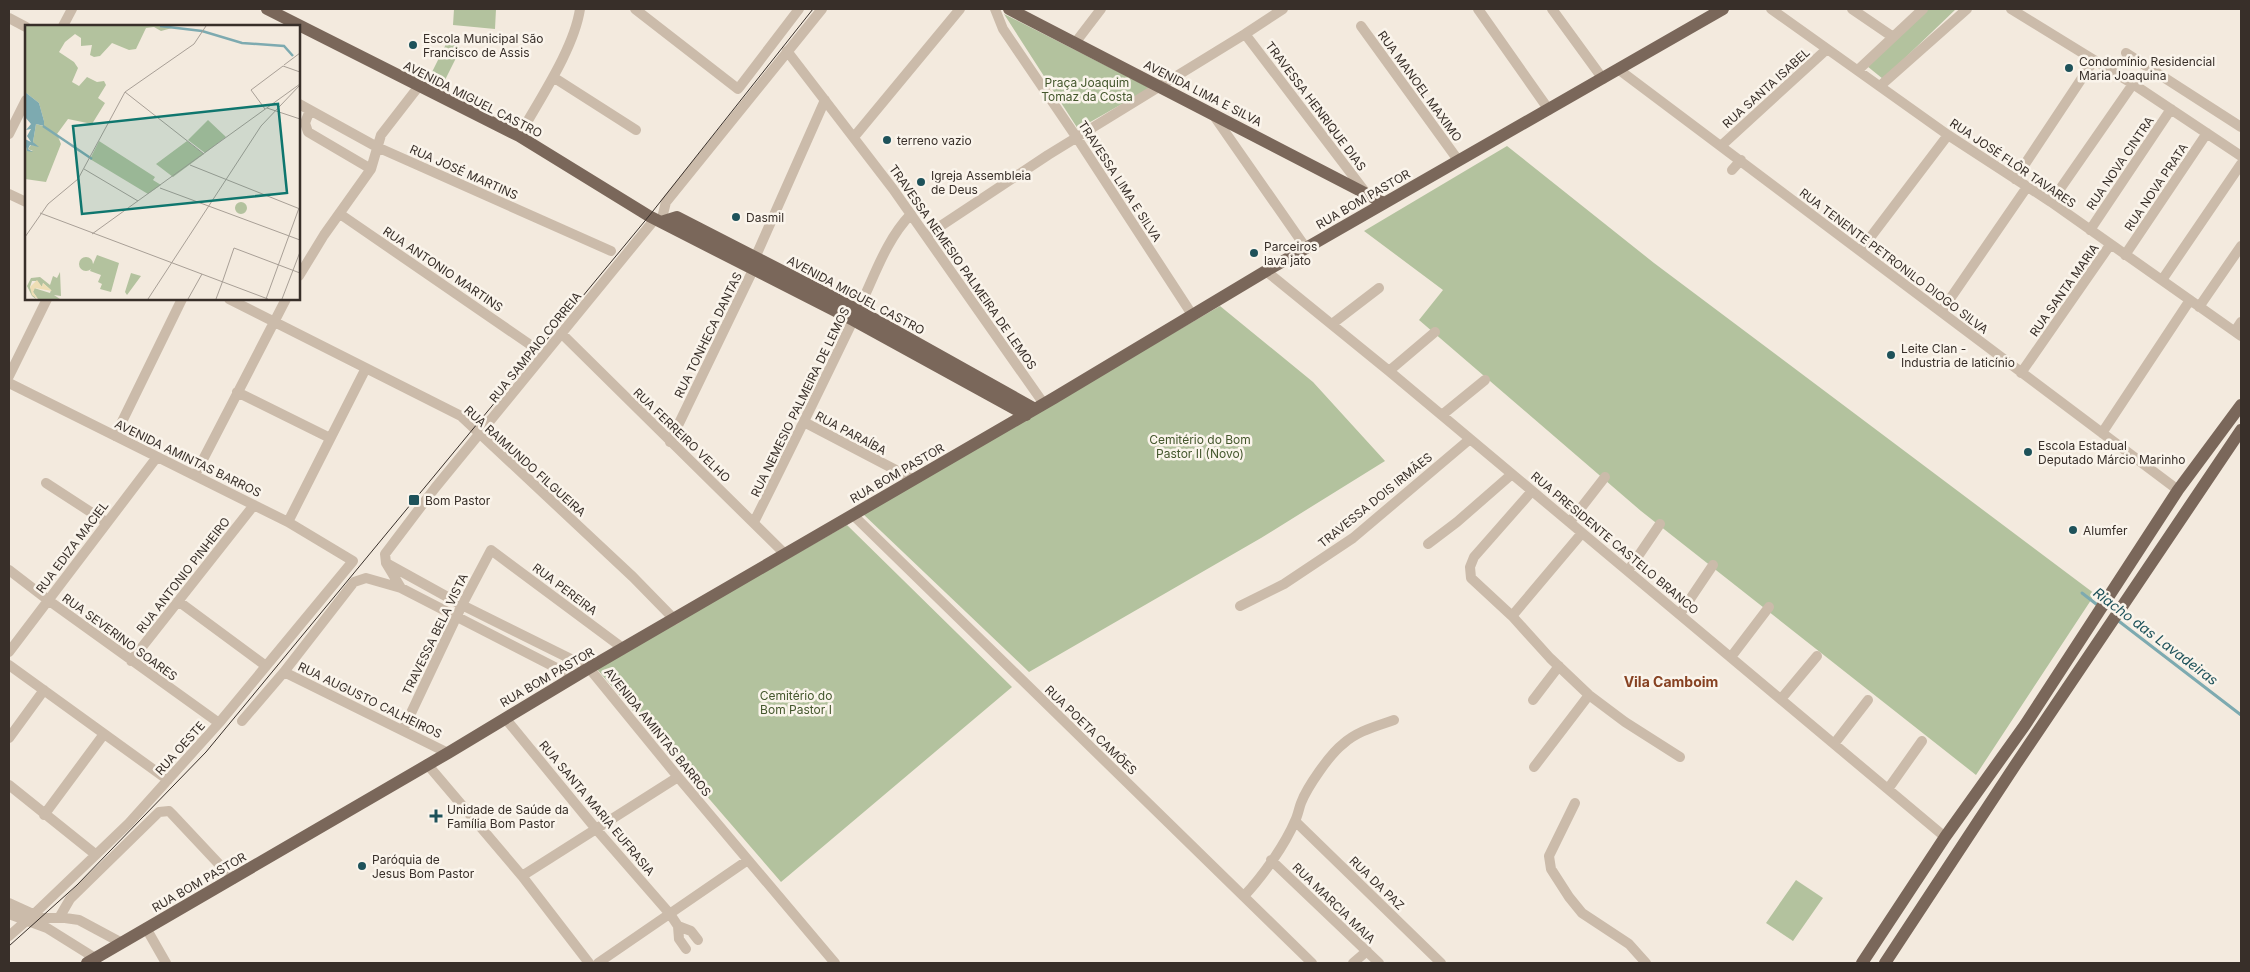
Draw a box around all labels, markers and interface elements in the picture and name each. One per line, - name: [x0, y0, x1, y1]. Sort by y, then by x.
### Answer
- inset map: [25, 25, 300, 300]
- street label: RUA MANOEL MAXIMO: [1375, 28, 1465, 144]
- place label: Escola Municipal São Francisco de Assis: [423, 31, 543, 60]
- street label: TRAVESSA HENRIQUE DIAS: [1262, 38, 1370, 174]
- marker: Escola Municipal São Francisco de Assis: [407, 39, 419, 51]
- street label: RUA SANTA ISABEL: [1719, 45, 1813, 131]
- place label: Condomínio Residencial Maria Joaquina: [2079, 54, 2215, 83]
- street label: AVENIDA MIGUEL CASTRO: [401, 57, 545, 141]
- street label: AVENIDA LIMA E SILVA: [1141, 57, 1265, 129]
- marker: Condomínio Residencial Maria Joaquina: [2063, 62, 2075, 74]
- park label: Praça Joaquim Tomaz da Costa: [1041, 75, 1133, 104]
- street label: RUA NOVA CINTRA: [2083, 113, 2157, 213]
- street label: RUA JOSÉ FLÔR TAVARES: [1947, 115, 2079, 211]
- street label: TRAVESSA LIMA E SILVA: [1075, 118, 1165, 244]
- place label: terreno vazio: [897, 133, 972, 148]
- marker: terreno vazio: [881, 134, 893, 146]
- street label: RUA NOVA PRATA: [2121, 140, 2191, 234]
- street label: RUA JOSÉ MARTINS: [408, 141, 521, 203]
- street label: TRAVESSA NEMESIO PALMEIRA DE LEMOS: [886, 162, 1040, 373]
- street label: RUA BOM PASTOR: [1313, 166, 1413, 232]
- place label: Igreja Assembleia de Deus: [931, 168, 1031, 197]
- marker: Igreja Assembleia de Deus: [915, 176, 927, 188]
- street label: RUA TENENTE PETRONILO DIOGO SILVA: [1797, 185, 1991, 337]
- place label: Dasmil: [746, 210, 784, 225]
- marker: Dasmil: [730, 211, 742, 223]
- street label: RUA ANTONIO MARTINS: [380, 223, 506, 315]
- place label: Parceiros lava jato: [1264, 239, 1317, 268]
- street label: RUA SANTA MARIA: [2026, 241, 2102, 339]
- marker: Parceiros lava jato: [1248, 247, 1260, 259]
- street label: AVENIDA MIGUEL CASTRO: [785, 252, 927, 338]
- street label: RUA TONHECA DANTAS: [671, 269, 745, 400]
- street label: RUA SAMPAIO CORREIA: [486, 289, 584, 405]
- street label: RUA NEMESIO PALMEIRA DE LEMOS: [747, 304, 853, 499]
- place label: Leite Clan - Industria de laticínio: [1901, 341, 2015, 370]
- marker: Leite Clan - Industria de laticínio: [1885, 349, 1897, 361]
- street label: RUA FERREIRO VELHO: [630, 385, 734, 485]
- street label: RUA RAIMUNDO FILGUEIRA: [461, 402, 589, 520]
- street label: RUA PARAÍBA: [813, 408, 889, 458]
- street label: AVENIDA AMINTAS BARROS: [112, 416, 264, 500]
- park label: Cemitério do Bom Pastor II (Novo): [1149, 432, 1251, 461]
- place label: Escola Estadual Deputado Márcio Marinho: [2038, 438, 2186, 467]
- street label: RUA BOM PASTOR: [847, 440, 947, 506]
- marker: Escola Estadual Deputado Márcio Marinho: [2022, 446, 2034, 458]
- street label: TRAVESSA DOIS IRMÃES: [1315, 449, 1435, 551]
- street label: RUA PRESIDENTE CASTELO BRANCO: [1528, 468, 1702, 618]
- marker: Bom Pastor: [407, 493, 421, 507]
- place label: Bom Pastor: [425, 493, 491, 508]
- street label: RUA EDIZA MACIEL: [33, 498, 112, 596]
- street label: RUA ANTONIO PINHEIRO: [133, 514, 233, 636]
- place label: Alumfer: [2083, 523, 2128, 538]
- marker: Alumfer: [2067, 524, 2079, 536]
- street label: RUA PEREIRA: [530, 560, 600, 618]
- street label: TRAVESSA BELA VISTA: [399, 571, 471, 697]
- water label: Riacho das Lavadeiras: [2090, 584, 2222, 688]
- street label: RUA SEVERINO SOARES: [60, 590, 181, 684]
- street label: RUA BOM PASTOR: [497, 644, 597, 710]
- street label: RUA AUGUSTO CALHEIROS: [296, 659, 445, 742]
- street label: AVENIDA AMINTAS BARROS: [601, 665, 715, 800]
- district label: Vila Camboim: [1624, 673, 1718, 690]
- street label: RUA POETA CAMÕES: [1042, 682, 1140, 778]
- park label: Cemitério do Bom Pastor I: [760, 688, 832, 717]
- street label: RUA OESTE: [152, 718, 208, 778]
- street label: RUA SANTA MARIA EUFRASIA: [536, 737, 658, 879]
- place label: Unidade de Saúde da Família Bom Pastor: [447, 802, 569, 831]
- marker: Unidade de Saúde da Família Bom Pastor: [429, 809, 443, 823]
- street label: RUA BOM PASTOR: [149, 849, 249, 915]
- place label: Paróquia de Jesus Bom Pastor: [372, 852, 475, 881]
- street label: RUA DA PAZ: [1346, 853, 1408, 913]
- marker: Paróquia de Jesus Bom Pastor: [356, 860, 368, 872]
- street label: RUA MARCIA MAIA: [1290, 860, 1378, 946]

